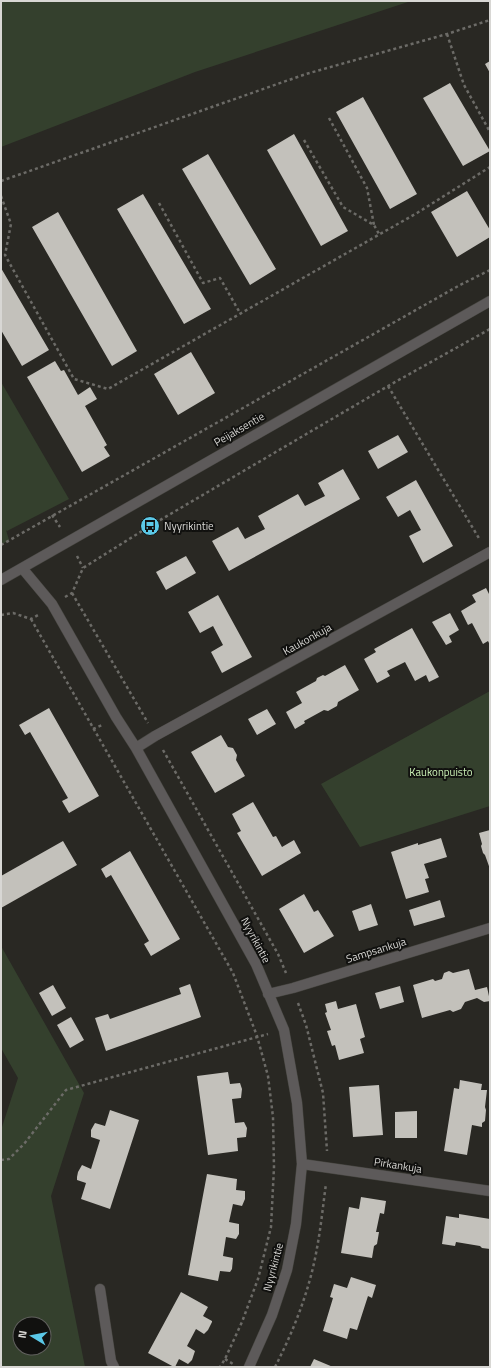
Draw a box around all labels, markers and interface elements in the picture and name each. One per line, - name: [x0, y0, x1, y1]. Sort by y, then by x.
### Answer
- street label: Peijaksentie: [211, 408, 268, 450]
- bus stop icon: Nyyrikintie: [139, 515, 161, 537]
- place label: Nyyrikintie: [164, 518, 214, 534]
- street label: Kaukonkuja: [280, 619, 335, 659]
- park label: Kaukonpuisto: [409, 764, 473, 780]
- street label: Nyyrikintie: [237, 914, 275, 966]
- street label: Sampsankuja: [344, 933, 408, 967]
- street label: Pirkankuja: [373, 1153, 424, 1177]
- street label: Nyyrikintie: [259, 1241, 287, 1293]
- north arrow: [12, 1316, 52, 1356]
- text: N: [14, 1329, 31, 1339]

